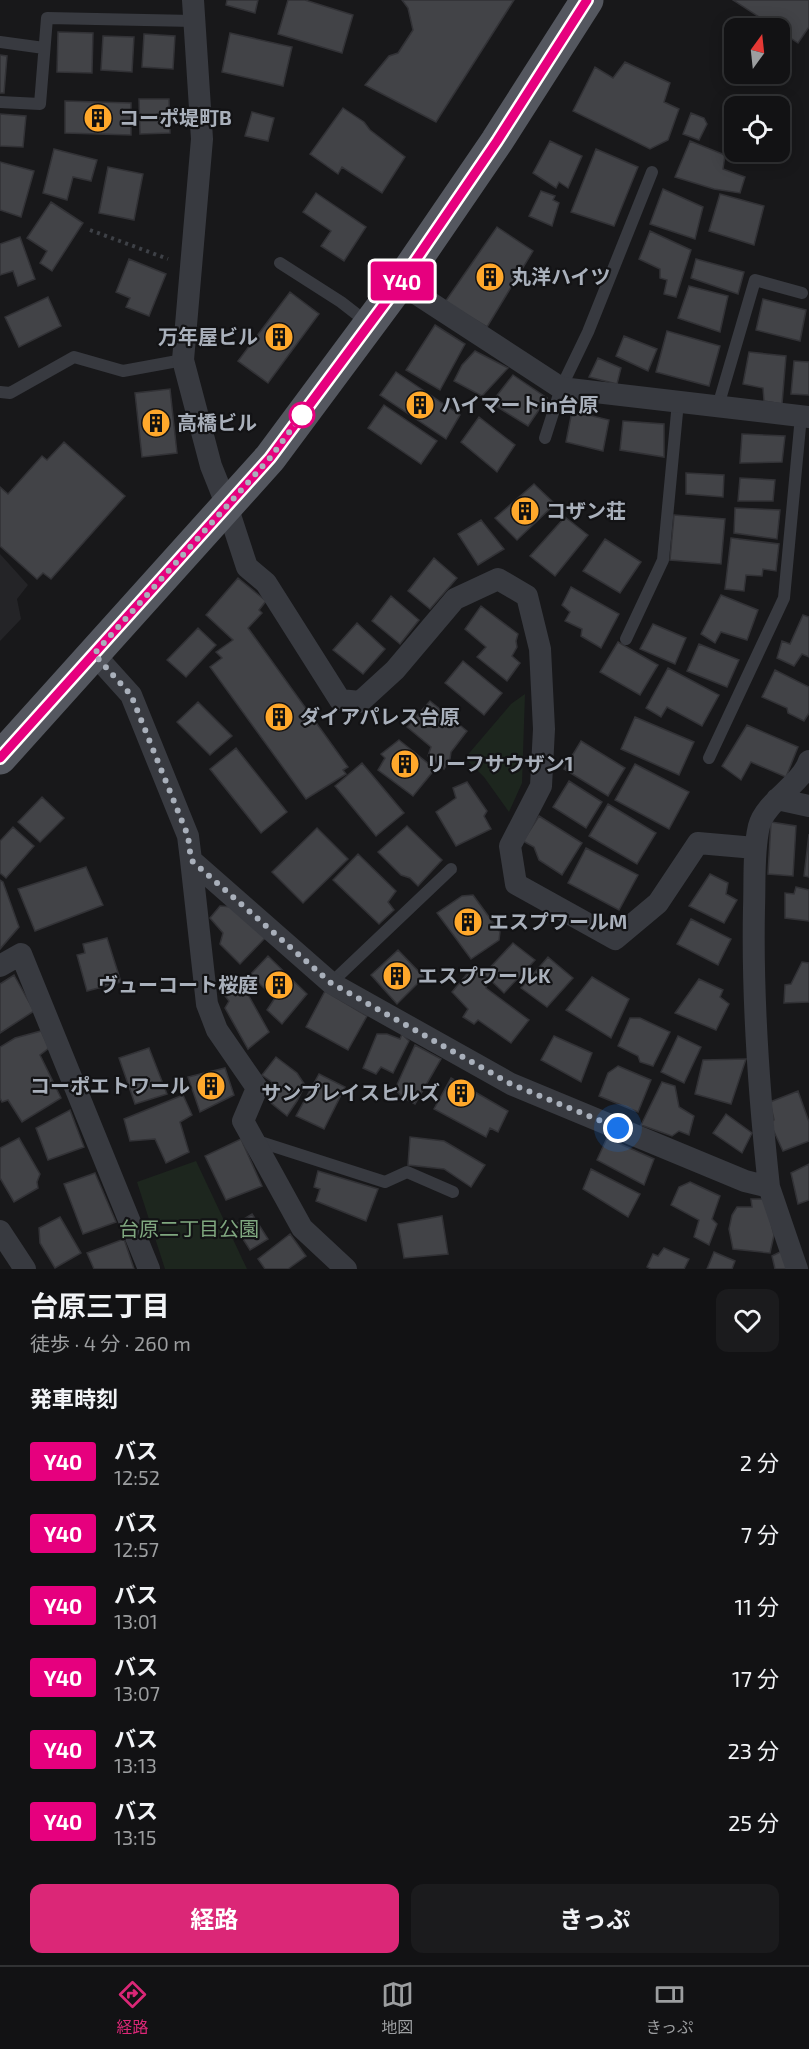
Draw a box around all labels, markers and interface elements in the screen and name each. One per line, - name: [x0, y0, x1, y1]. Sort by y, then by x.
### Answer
- north arrow: [724, 18, 790, 84]
- map controls: [724, 18, 790, 162]
- button: locate: [724, 96, 790, 162]
- building icon: コーポ堤町B: [82, 102, 114, 134]
- place label: コーポ堤町B: [119, 105, 232, 129]
- building icon: 丸洋ハイツ: [474, 261, 506, 293]
- line badge: Y40: [368, 262, 436, 300]
- place label: 丸洋ハイツ: [511, 264, 611, 288]
- text: Y40: [383, 269, 421, 294]
- building icon: 万年屋ビル: [263, 321, 295, 353]
- place label: 万年屋ビル: [158, 324, 258, 348]
- building icon: ハイマートin台原: [404, 389, 436, 421]
- place label: ハイマートin台原: [441, 392, 598, 416]
- unlabelled marker: [289, 402, 315, 428]
- building icon: 高橋ビル: [140, 407, 172, 439]
- place label: 高橋ビル: [177, 410, 257, 434]
- building icon: コザン荘: [509, 495, 541, 527]
- place label: コザン荘: [546, 498, 626, 522]
- building icon: ダイアパレス台原: [263, 701, 295, 733]
- place label: ダイアパレス台原: [300, 704, 460, 728]
- building icon: リーフサウザン1: [389, 748, 421, 780]
- place label: リーフサウザン1: [426, 751, 573, 775]
- building icon: エスプワールM: [452, 906, 484, 938]
- place label: エスプワールM: [489, 909, 627, 933]
- building icon: エスプワールK: [381, 960, 413, 992]
- place label: エスプワールK: [418, 963, 551, 987]
- building icon: ヴューコート桜庭: [263, 969, 295, 1001]
- place label: ヴューコート桜庭: [98, 972, 258, 996]
- building icon: コーポエトワール: [195, 1070, 227, 1102]
- place label: コーポエトワール: [30, 1073, 190, 1097]
- building icon: サンプレイスヒルズ: [445, 1077, 477, 1109]
- place label: サンプレイスヒルズ: [261, 1080, 440, 1104]
- your location: [603, 1113, 633, 1143]
- park label: 台原二丁目公園: [119, 1216, 259, 1240]
- text: 台原三丁目: [30, 1288, 170, 1322]
- button: heart: [716, 1289, 779, 1352]
- text: 徒歩 · 4 分 · 260 m: [30, 1331, 191, 1355]
- text: 発車時刻: [30, 1385, 118, 1411]
- text: バス: [114, 1437, 158, 1463]
- text: Y40: [44, 1449, 82, 1474]
- text: 2 分: [740, 1449, 779, 1475]
- text: 12:52: [114, 1465, 160, 1489]
- text: バス: [114, 1509, 158, 1535]
- text: Y40: [44, 1521, 82, 1546]
- text: 7 分: [741, 1521, 779, 1547]
- text: 12:57: [114, 1537, 159, 1561]
- text: バス: [114, 1581, 158, 1607]
- text: Y40: [44, 1593, 82, 1618]
- text: 11 分: [735, 1593, 779, 1619]
- text: 13:01: [114, 1609, 158, 1633]
- text: バス: [114, 1653, 158, 1679]
- text: Y40: [44, 1665, 82, 1690]
- text: 17 分: [732, 1665, 779, 1691]
- text: 13:07: [114, 1681, 160, 1705]
- text: バス: [114, 1725, 158, 1751]
- text: Y40: [44, 1737, 82, 1762]
- text: 23 分: [727, 1737, 779, 1763]
- text: 13:13: [114, 1753, 157, 1777]
- text: バス: [114, 1797, 158, 1823]
- text: Y40: [44, 1809, 82, 1834]
- text: 25 分: [728, 1809, 779, 1835]
- text: 13:15: [114, 1825, 156, 1849]
- button: 経路: [30, 1884, 399, 1953]
- button: きっぷ: [411, 1884, 779, 1953]
- tab: 経路: [116, 1978, 149, 2038]
- tab: 地図: [381, 1978, 414, 2038]
- tab: きっぷ: [646, 1978, 693, 2038]

